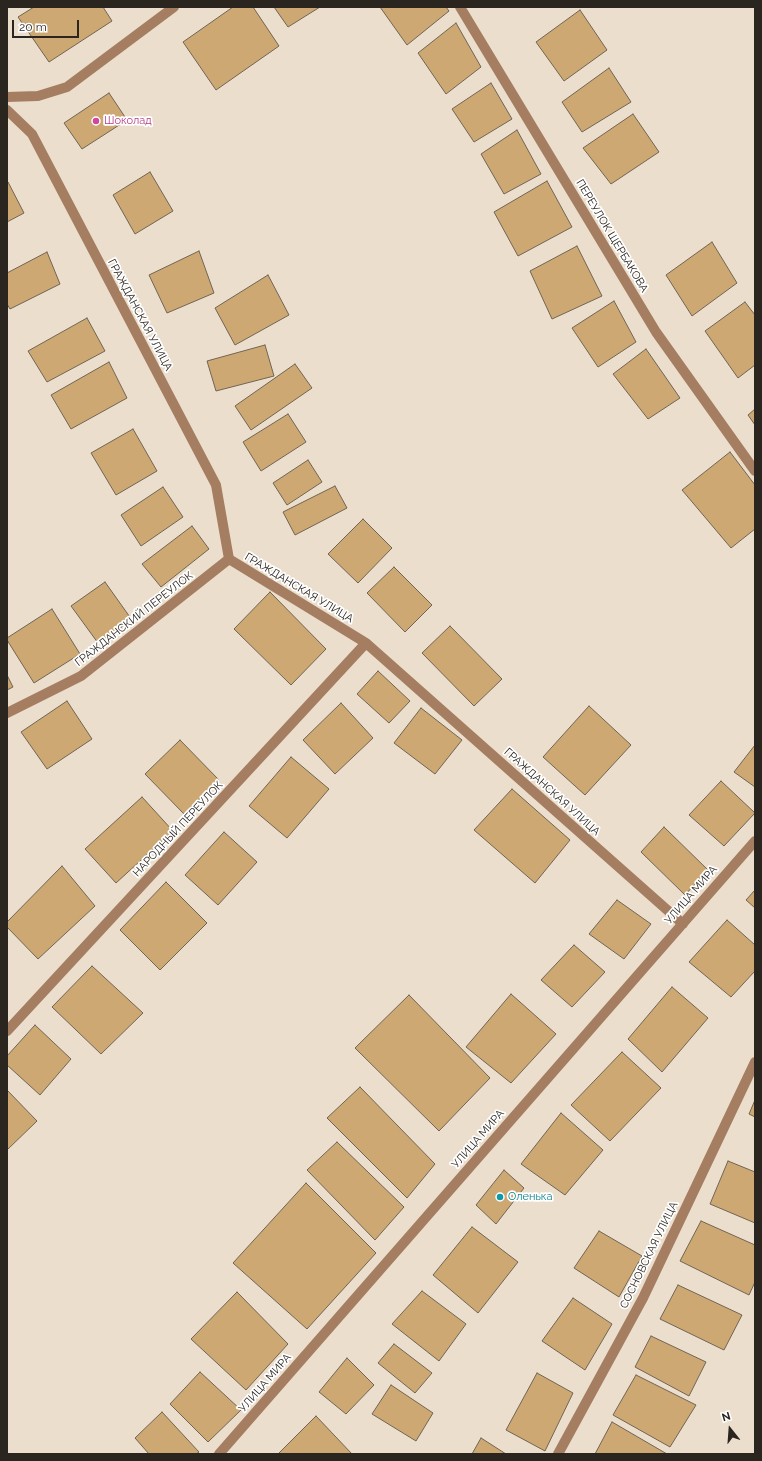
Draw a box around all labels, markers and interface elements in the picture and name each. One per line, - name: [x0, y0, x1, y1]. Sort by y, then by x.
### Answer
- scale bar: [14, 12, 81, 38]
- text: 20 m: [19, 20, 47, 34]
- place label: Шоколад: [104, 114, 152, 128]
- marker: Шоколад: [91, 116, 101, 126]
- street label: ПЕРЕУЛОК ЩЕРБАКОВА: [573, 177, 651, 295]
- street label: ГРАЖДАНСКАЯ УЛИЦА: [105, 257, 175, 373]
- street label: ГРАЖДАНСКАЯ УЛИЦА: [242, 550, 356, 626]
- street label: ГРАЖДАНСКИЙ ПЕРЕУЛОК: [72, 569, 196, 669]
- street label: ГРАЖДАНСКАЯ УЛИЦА: [501, 745, 603, 839]
- street label: НАРОДНЫЙ ПЕРЕУЛОК: [130, 779, 226, 879]
- street label: УЛИЦА МИРА: [662, 863, 720, 927]
- street label: УЛИЦА МИРА: [449, 1107, 507, 1171]
- place label: Оленька: [508, 1190, 552, 1204]
- marker: Оленька: [495, 1192, 505, 1202]
- street label: СОСНОВСКАЯ УЛИЦА: [617, 1199, 681, 1311]
- street label: УЛИЦА МИРА: [236, 1351, 294, 1415]
- north arrow: [710, 1409, 750, 1449]
- text: N: [720, 1410, 732, 1424]

